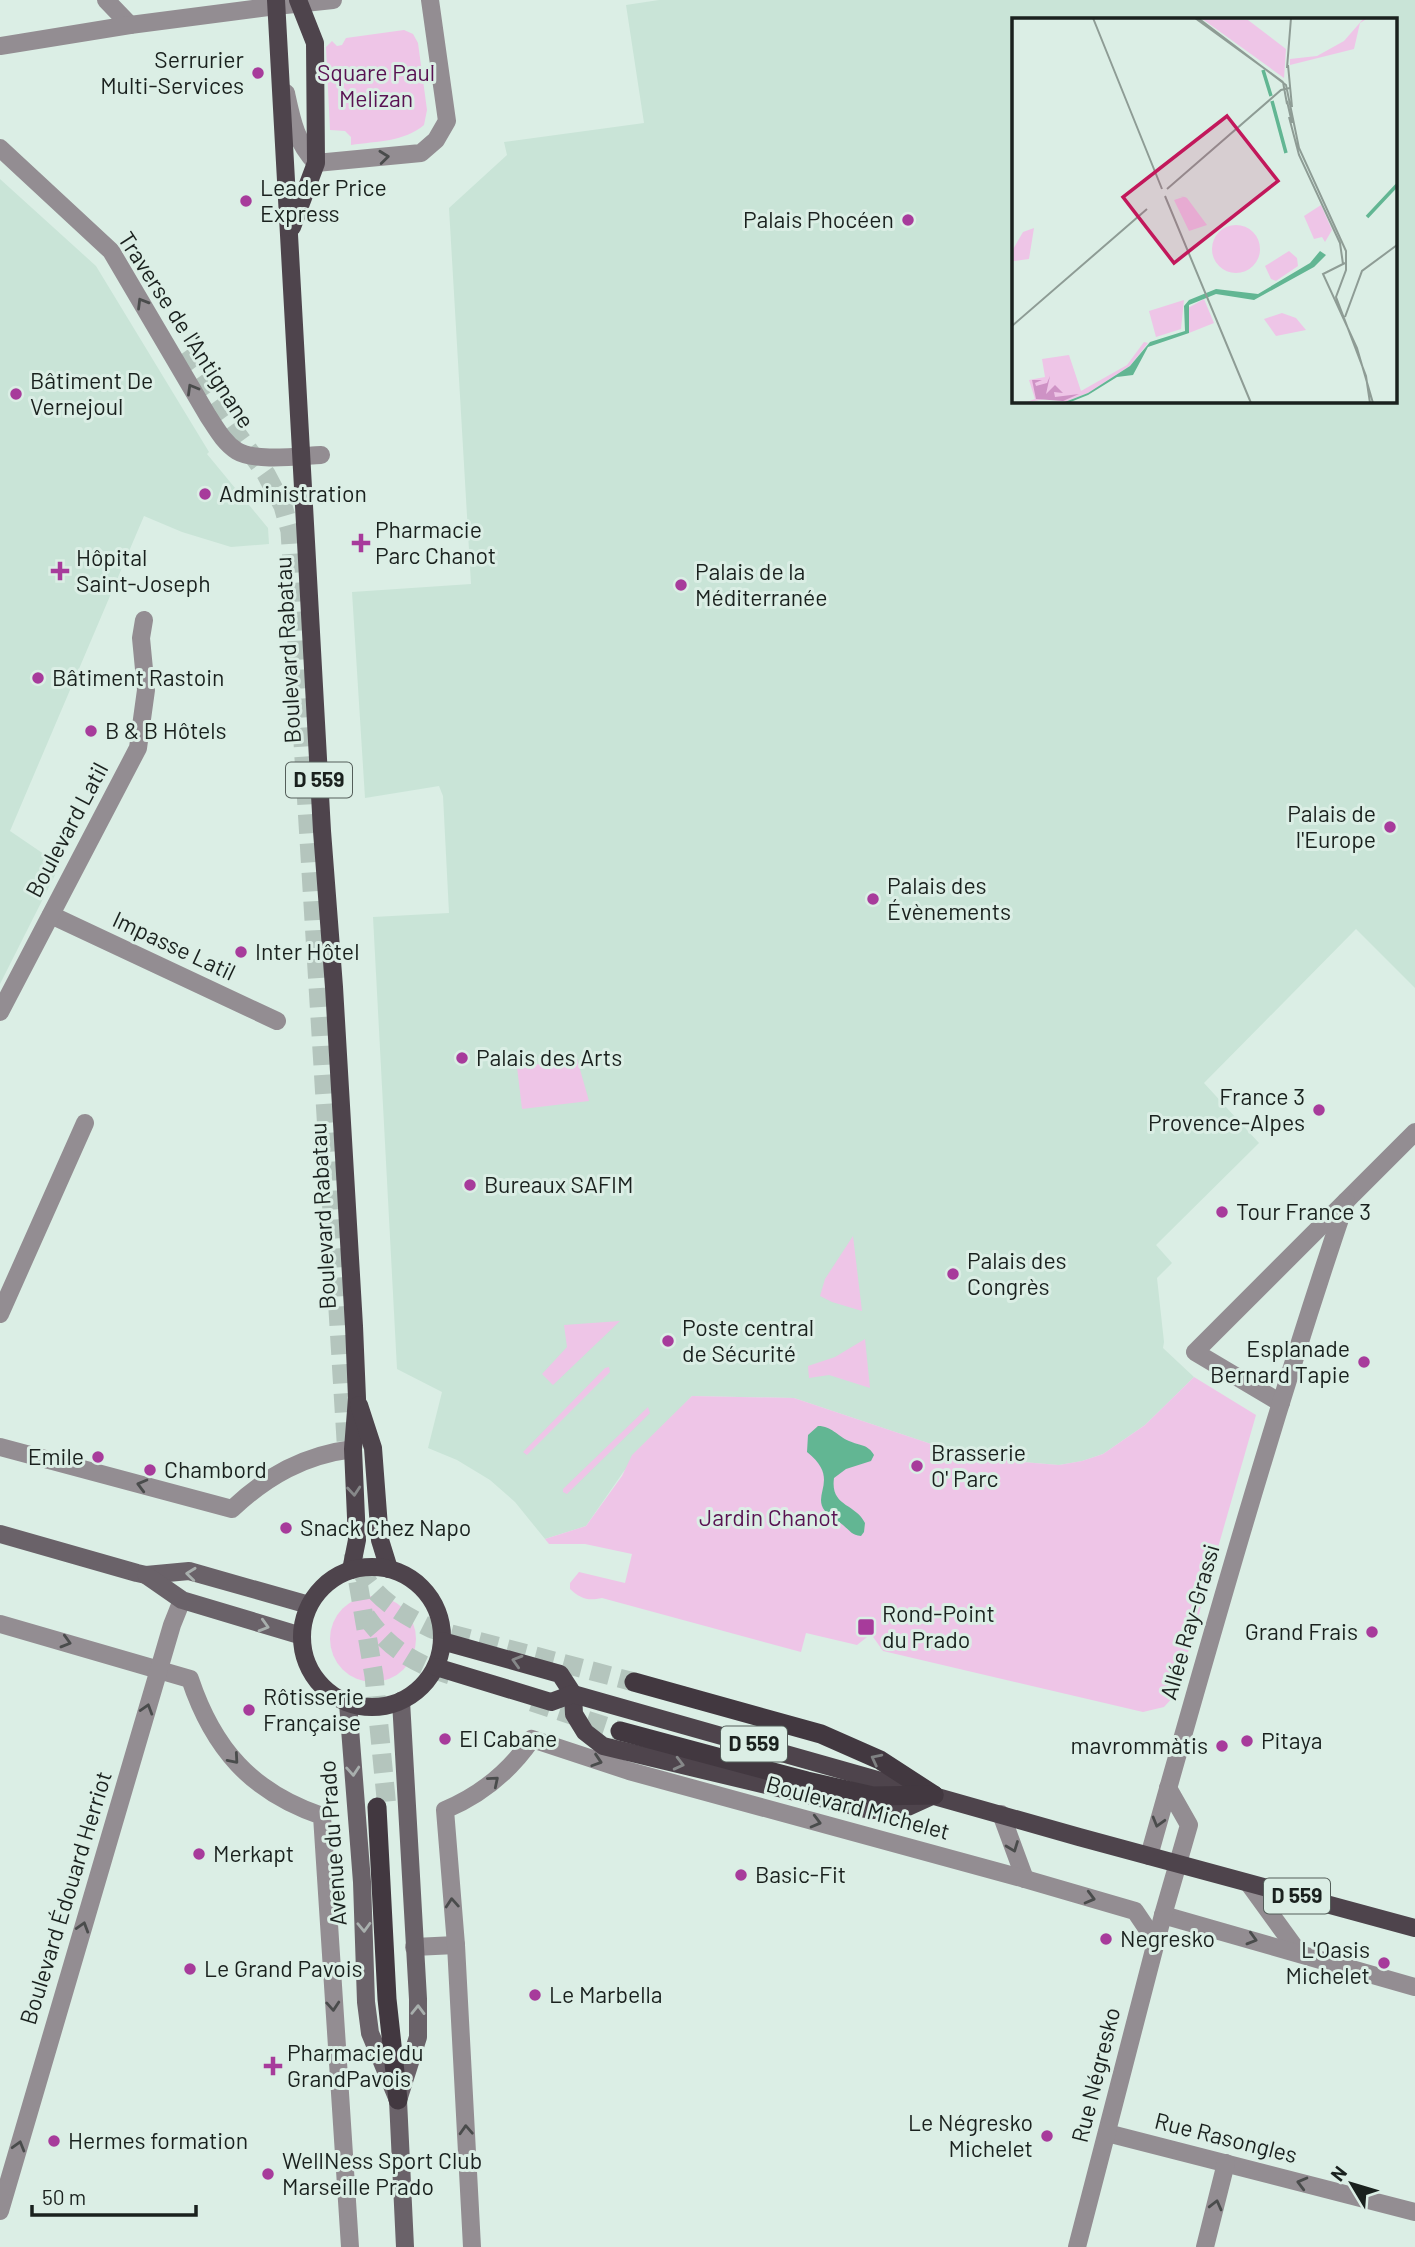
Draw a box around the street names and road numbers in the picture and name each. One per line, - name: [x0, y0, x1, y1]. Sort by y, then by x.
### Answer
- street label: Traverse de l'Antignane: [113, 226, 261, 433]
- street label: Boulevard Rabatau: [268, 556, 306, 744]
- street label: Boulevard Latil: [19, 757, 113, 902]
- road number: D 559: [286, 762, 352, 798]
- street label: Impasse Latil: [109, 904, 240, 986]
- street label: Boulevard Rabatau: [303, 1122, 341, 1310]
- street label: Allée Ray-Grassi: [1153, 1541, 1225, 1703]
- road number: D 559: [721, 1726, 787, 1762]
- street label: Avenue du Prado: [312, 1759, 352, 1927]
- street label: Boulevard Édouard Herriot: [13, 1768, 117, 2028]
- street label: Boulevard Michelet: [763, 1769, 953, 1845]
- road number: D 559: [1264, 1878, 1330, 1913]
- street label: Rue Négresko: [1065, 2004, 1125, 2145]
- street label: Rue Rasongles: [1152, 2106, 1300, 2168]

